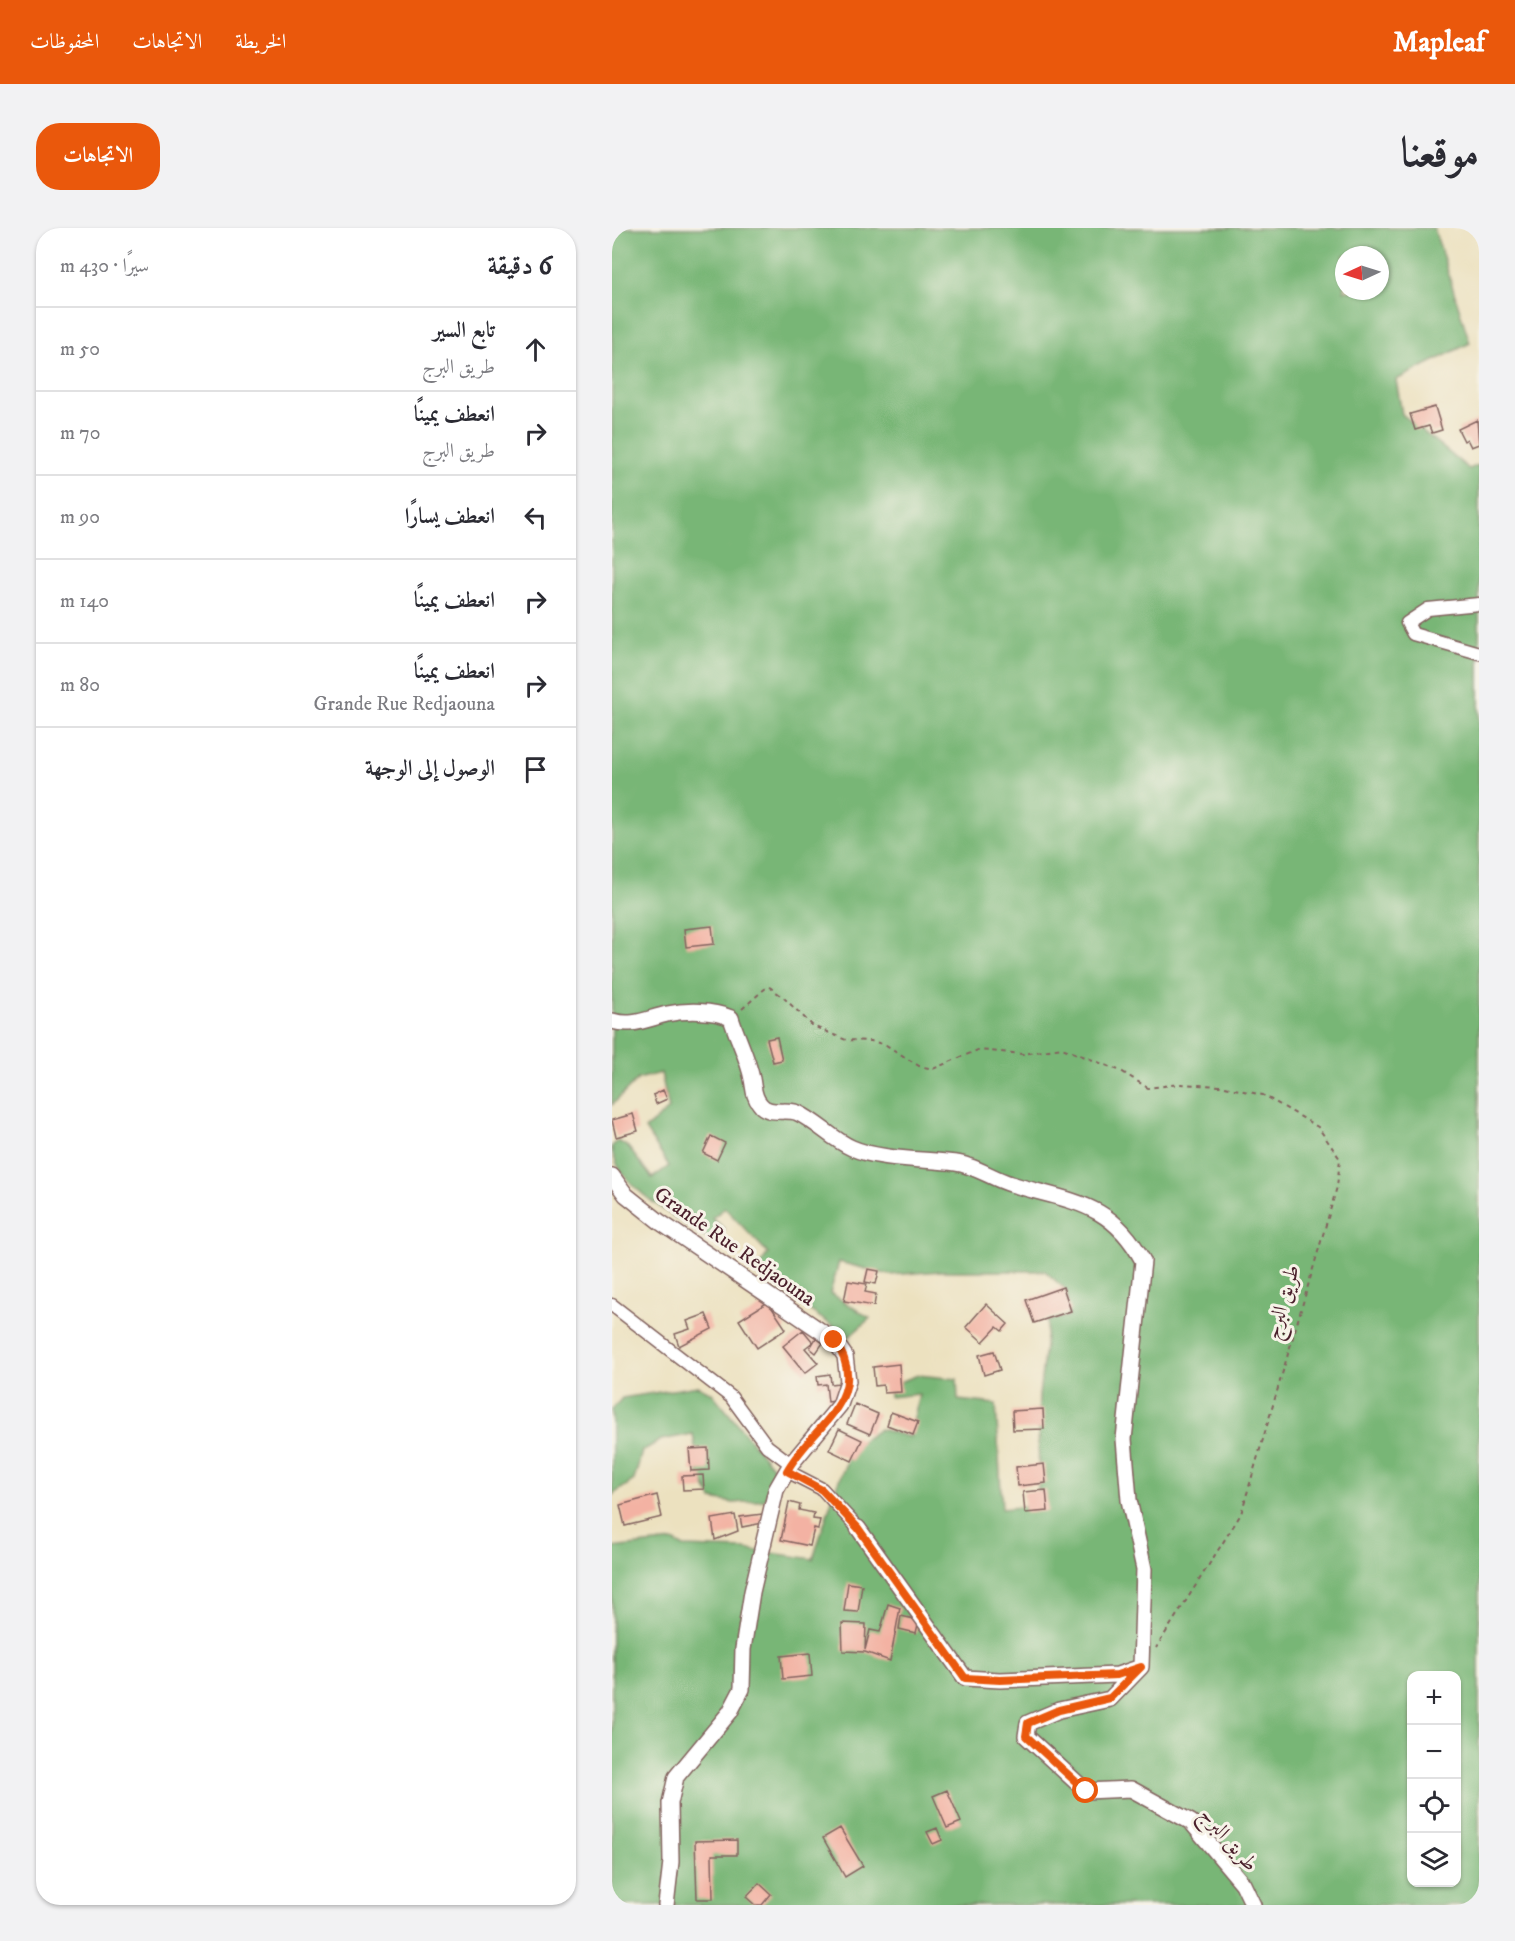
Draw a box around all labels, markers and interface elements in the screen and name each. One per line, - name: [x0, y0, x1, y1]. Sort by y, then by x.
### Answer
- text: Mapleaf: [1393, 25, 1485, 60]
- text: المحفوظات: [30, 29, 99, 55]
- text: الاتجاهات: [132, 29, 202, 55]
- text: الخريطة: [235, 29, 286, 55]
- button: الاتجاهات: [36, 123, 160, 190]
- text: موقعنا: [1401, 128, 1479, 180]
- north arrow: [1335, 246, 1389, 300]
- text: 6 دقيقة: [487, 250, 552, 283]
- text: سيرًا · 430 m: [60, 254, 149, 279]
- text: تابع السير: [433, 317, 495, 344]
- icon: ahead: [519, 333, 552, 366]
- text: 50 m: [60, 337, 100, 362]
- text: طريق البرج: [422, 355, 495, 380]
- text: انعطف يمينًا: [414, 401, 495, 428]
- icon: right: [519, 417, 552, 450]
- text: 70 m: [60, 421, 101, 446]
- text: طريق البرج: [422, 439, 495, 464]
- icon: left: [519, 501, 552, 534]
- text: انعطف يسارًا: [405, 503, 495, 530]
- text: 90 m: [60, 505, 100, 530]
- icon: right: [519, 585, 552, 618]
- text: انعطف يمينًا: [414, 587, 495, 614]
- text: 140 m: [60, 589, 109, 614]
- text: انعطف يمينًا: [414, 658, 495, 685]
- icon: right: [519, 669, 552, 702]
- text: 80 m: [60, 673, 100, 698]
- text: Grande Rue Redjaouna: [314, 692, 495, 717]
- icon: arrive: [519, 753, 552, 786]
- text: الوصول إلى الوجهة: [365, 755, 495, 782]
- street label: Grande Rue Redjaouna: [649, 1182, 820, 1312]
- street label: طريق البرج: [1260, 1262, 1311, 1344]
- route end: [820, 1326, 846, 1352]
- map controls: [1407, 1671, 1461, 1887]
- button: +: [1407, 1671, 1461, 1725]
- button: −: [1407, 1725, 1461, 1779]
- route start: [1072, 1777, 1098, 1803]
- button: locate: [1407, 1779, 1461, 1833]
- street label: طريق البرج: [1190, 1802, 1263, 1880]
- button: layers: [1407, 1833, 1461, 1887]

